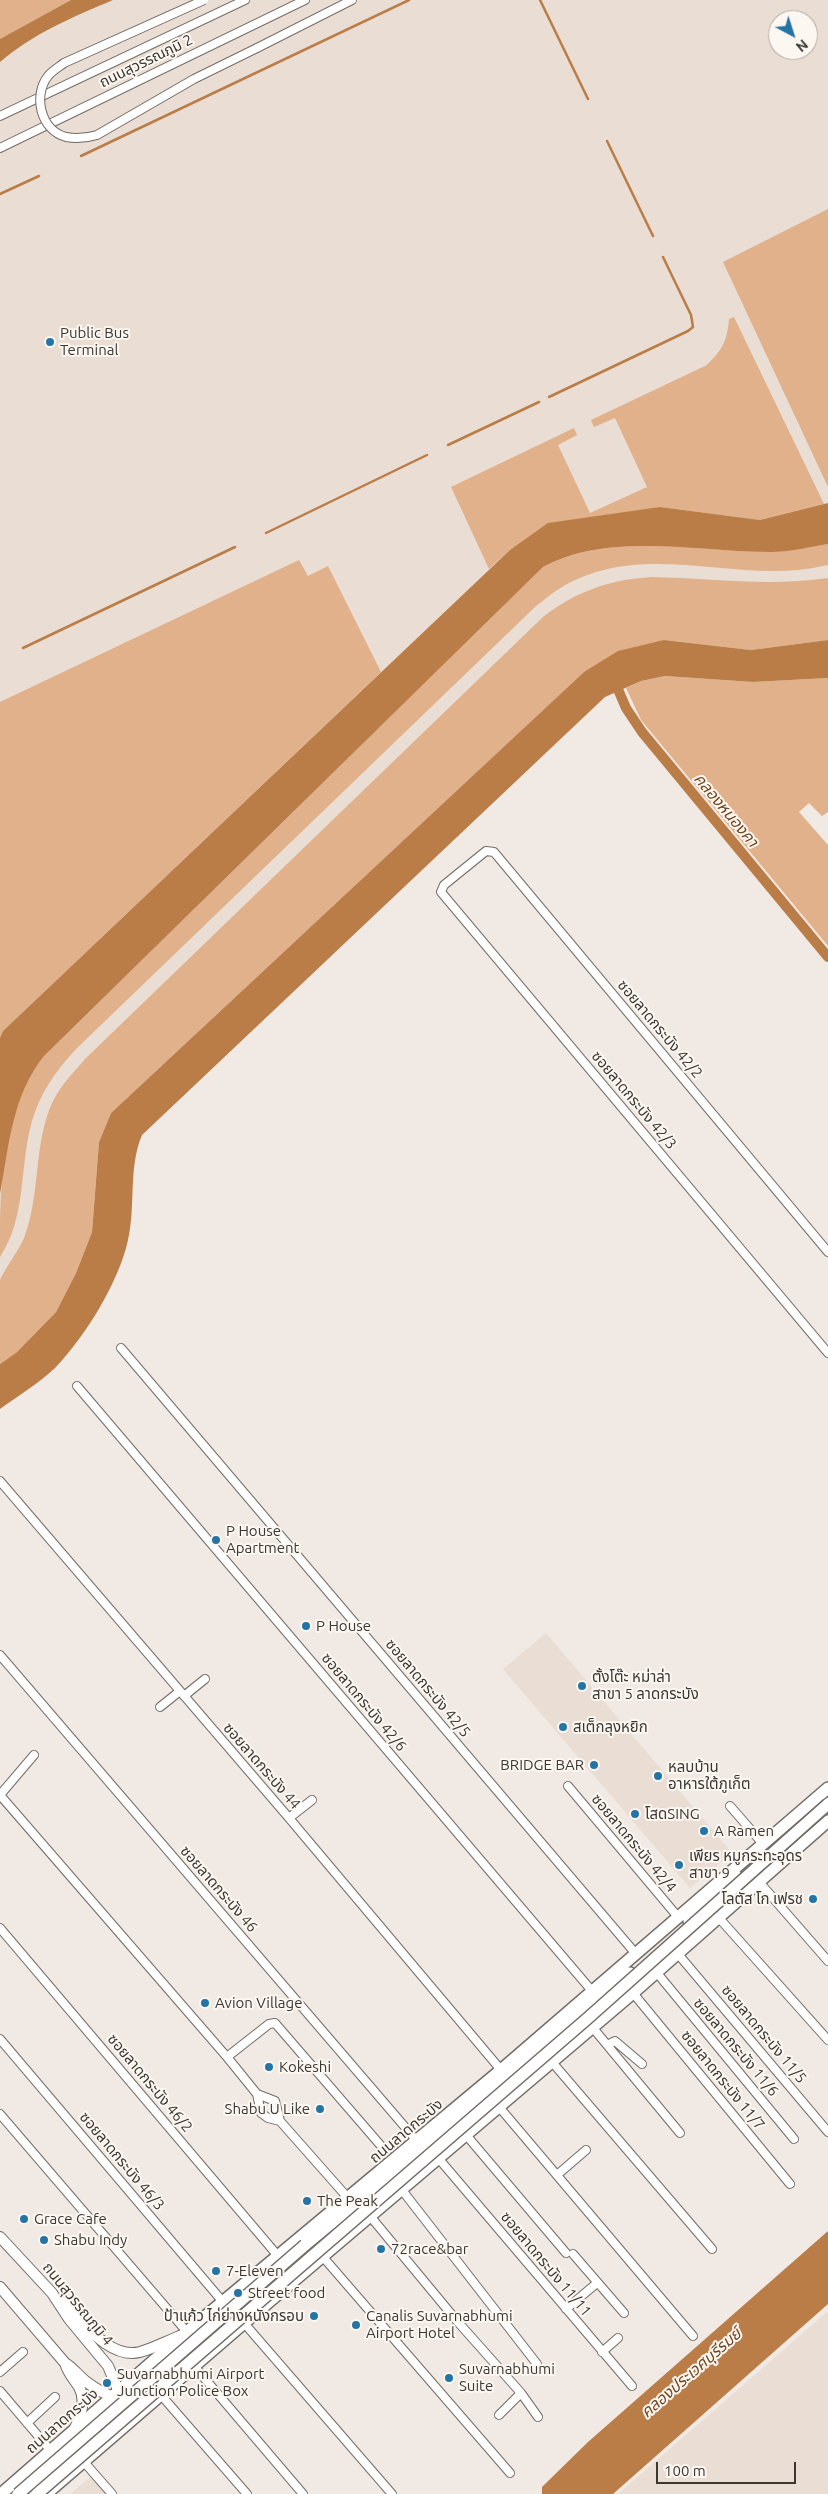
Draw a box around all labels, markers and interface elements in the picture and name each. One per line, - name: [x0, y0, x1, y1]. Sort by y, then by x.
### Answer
- north arrow: [768, 10, 818, 60]
- street label: ถนนสุวรรณภูมิ 2: [96, 31, 196, 91]
- text: N: [793, 36, 811, 55]
- place label: Public Bus Terminal: [60, 324, 129, 359]
- marker: Public Bus Terminal: [44, 336, 56, 348]
- water label: คลองหนองคา: [690, 769, 762, 851]
- street label: ซอยลาดกระบัง 42/2: [614, 976, 706, 1082]
- street label: ซอยลาดกระบัง 42/3: [588, 1047, 680, 1153]
- place label: P House Apartment: [226, 1522, 299, 1557]
- marker: P House Apartment: [210, 1534, 222, 1546]
- place label: P House: [316, 1617, 371, 1635]
- marker: P House: [300, 1620, 312, 1632]
- street label: ซอยลาดกระบัง 42/5: [382, 1635, 474, 1741]
- street label: ซอยลาดกระบัง 42/6: [318, 1649, 410, 1755]
- place label: ตั้งโต๊ะ หม่าล่า สาขา 5 ลาดกระบัง: [592, 1668, 699, 1703]
- marker: ตั้งโต๊ะ หม่าล่า สาขา 5 ลาดกระบัง: [576, 1680, 588, 1692]
- place label: สเต็กลุงหยิก: [573, 1718, 648, 1736]
- street label: ซอยลาดกระบัง 44: [220, 1719, 304, 1813]
- marker: สเต็กลุงหยิก: [557, 1721, 569, 1733]
- place label: BRIDGE BAR: [500, 1756, 584, 1774]
- place label: หลบบ้าน อาหารใต้ภูเก็ต: [668, 1758, 751, 1793]
- marker: BRIDGE BAR: [588, 1759, 600, 1771]
- marker: หลบบ้าน อาหารใต้ภูเก็ต: [652, 1770, 664, 1782]
- street label: ซอยลาดกระบัง 42/4: [588, 1790, 680, 1896]
- place label: โสดSING: [645, 1805, 700, 1823]
- marker: โสดSING: [629, 1808, 641, 1820]
- place label: A Ramen: [714, 1822, 774, 1840]
- marker: A Ramen: [698, 1825, 710, 1837]
- street label: ซอยลาดกระบัง 46: [177, 1842, 261, 1936]
- place label: เพียร หมูกระทะอุดร สาขา 9: [689, 1847, 802, 1882]
- marker: เพียร หมูกระทะอุดร สาขา 9: [673, 1859, 685, 1871]
- place label: โลตัส โก เฟรช: [721, 1890, 803, 1908]
- marker: โลตัส โก เฟรช: [807, 1893, 819, 1905]
- street label: ซอยลาดกระบัง 11/5: [718, 1981, 810, 2087]
- place label: Avion Village: [215, 1994, 302, 2012]
- street label: ซอยลาดกระบัง 11/6: [690, 1994, 782, 2100]
- marker: Avion Village: [199, 1997, 211, 2009]
- street label: ซอยลาดกระบัง 11/7: [677, 2027, 769, 2133]
- street label: ซอยลาดกระบัง 46/2: [104, 2030, 196, 2136]
- place label: Kokeshi: [279, 2058, 331, 2076]
- marker: Kokeshi: [263, 2061, 275, 2073]
- street label: ถนนลาดกระบัง: [366, 2095, 446, 2167]
- place label: Shabu U Like: [225, 2100, 310, 2118]
- marker: Shabu U Like: [314, 2103, 326, 2115]
- street label: ซอยลาดกระบัง 46/3: [76, 2108, 168, 2214]
- place label: The Peak: [317, 2192, 378, 2210]
- marker: The Peak: [301, 2195, 313, 2207]
- street label: ซอยลาดกระบัง 11/11: [497, 2208, 595, 2320]
- place label: Grace Cafe: [34, 2210, 107, 2228]
- marker: Grace Cafe: [18, 2213, 30, 2225]
- place label: Shabu Indy: [54, 2231, 127, 2249]
- marker: Shabu Indy: [38, 2234, 50, 2246]
- place label: 72race&bar: [391, 2240, 468, 2258]
- marker: 72race&bar: [375, 2243, 387, 2255]
- street label: ถนนสุวรรณภูมิ 4: [39, 2259, 117, 2349]
- place label: 7-Eleven: [226, 2262, 284, 2280]
- marker: 7-Eleven: [210, 2265, 222, 2277]
- place label: Street food: [248, 2284, 325, 2302]
- marker: Street food: [232, 2287, 244, 2299]
- place label: ป้าแก้ว ไก่ย่างหนังกรอบ: [164, 2307, 304, 2325]
- place label: Canalis Suvarnabhumi Airport Hotel: [366, 2307, 513, 2342]
- marker: ป้าแก้ว ไก่ย่างหนังกรอบ: [308, 2310, 320, 2322]
- marker: Canalis Suvarnabhumi Airport Hotel: [350, 2319, 362, 2331]
- water label: คลองประเวศบุรีรมย์: [637, 2324, 745, 2422]
- place label: Suvarnabhumi Suite: [459, 2360, 555, 2395]
- place label: Suvarnabhumi Airport Junction Police Box: [117, 2365, 265, 2400]
- marker: Suvarnabhumi Suite: [443, 2372, 455, 2384]
- marker: Suvarnabhumi Airport Junction Police Box: [101, 2377, 113, 2389]
- street label: ถนนลาดกระบัง: [22, 2385, 102, 2457]
- scale bar: [658, 2452, 798, 2484]
- text: 100 m: [664, 2462, 706, 2479]

